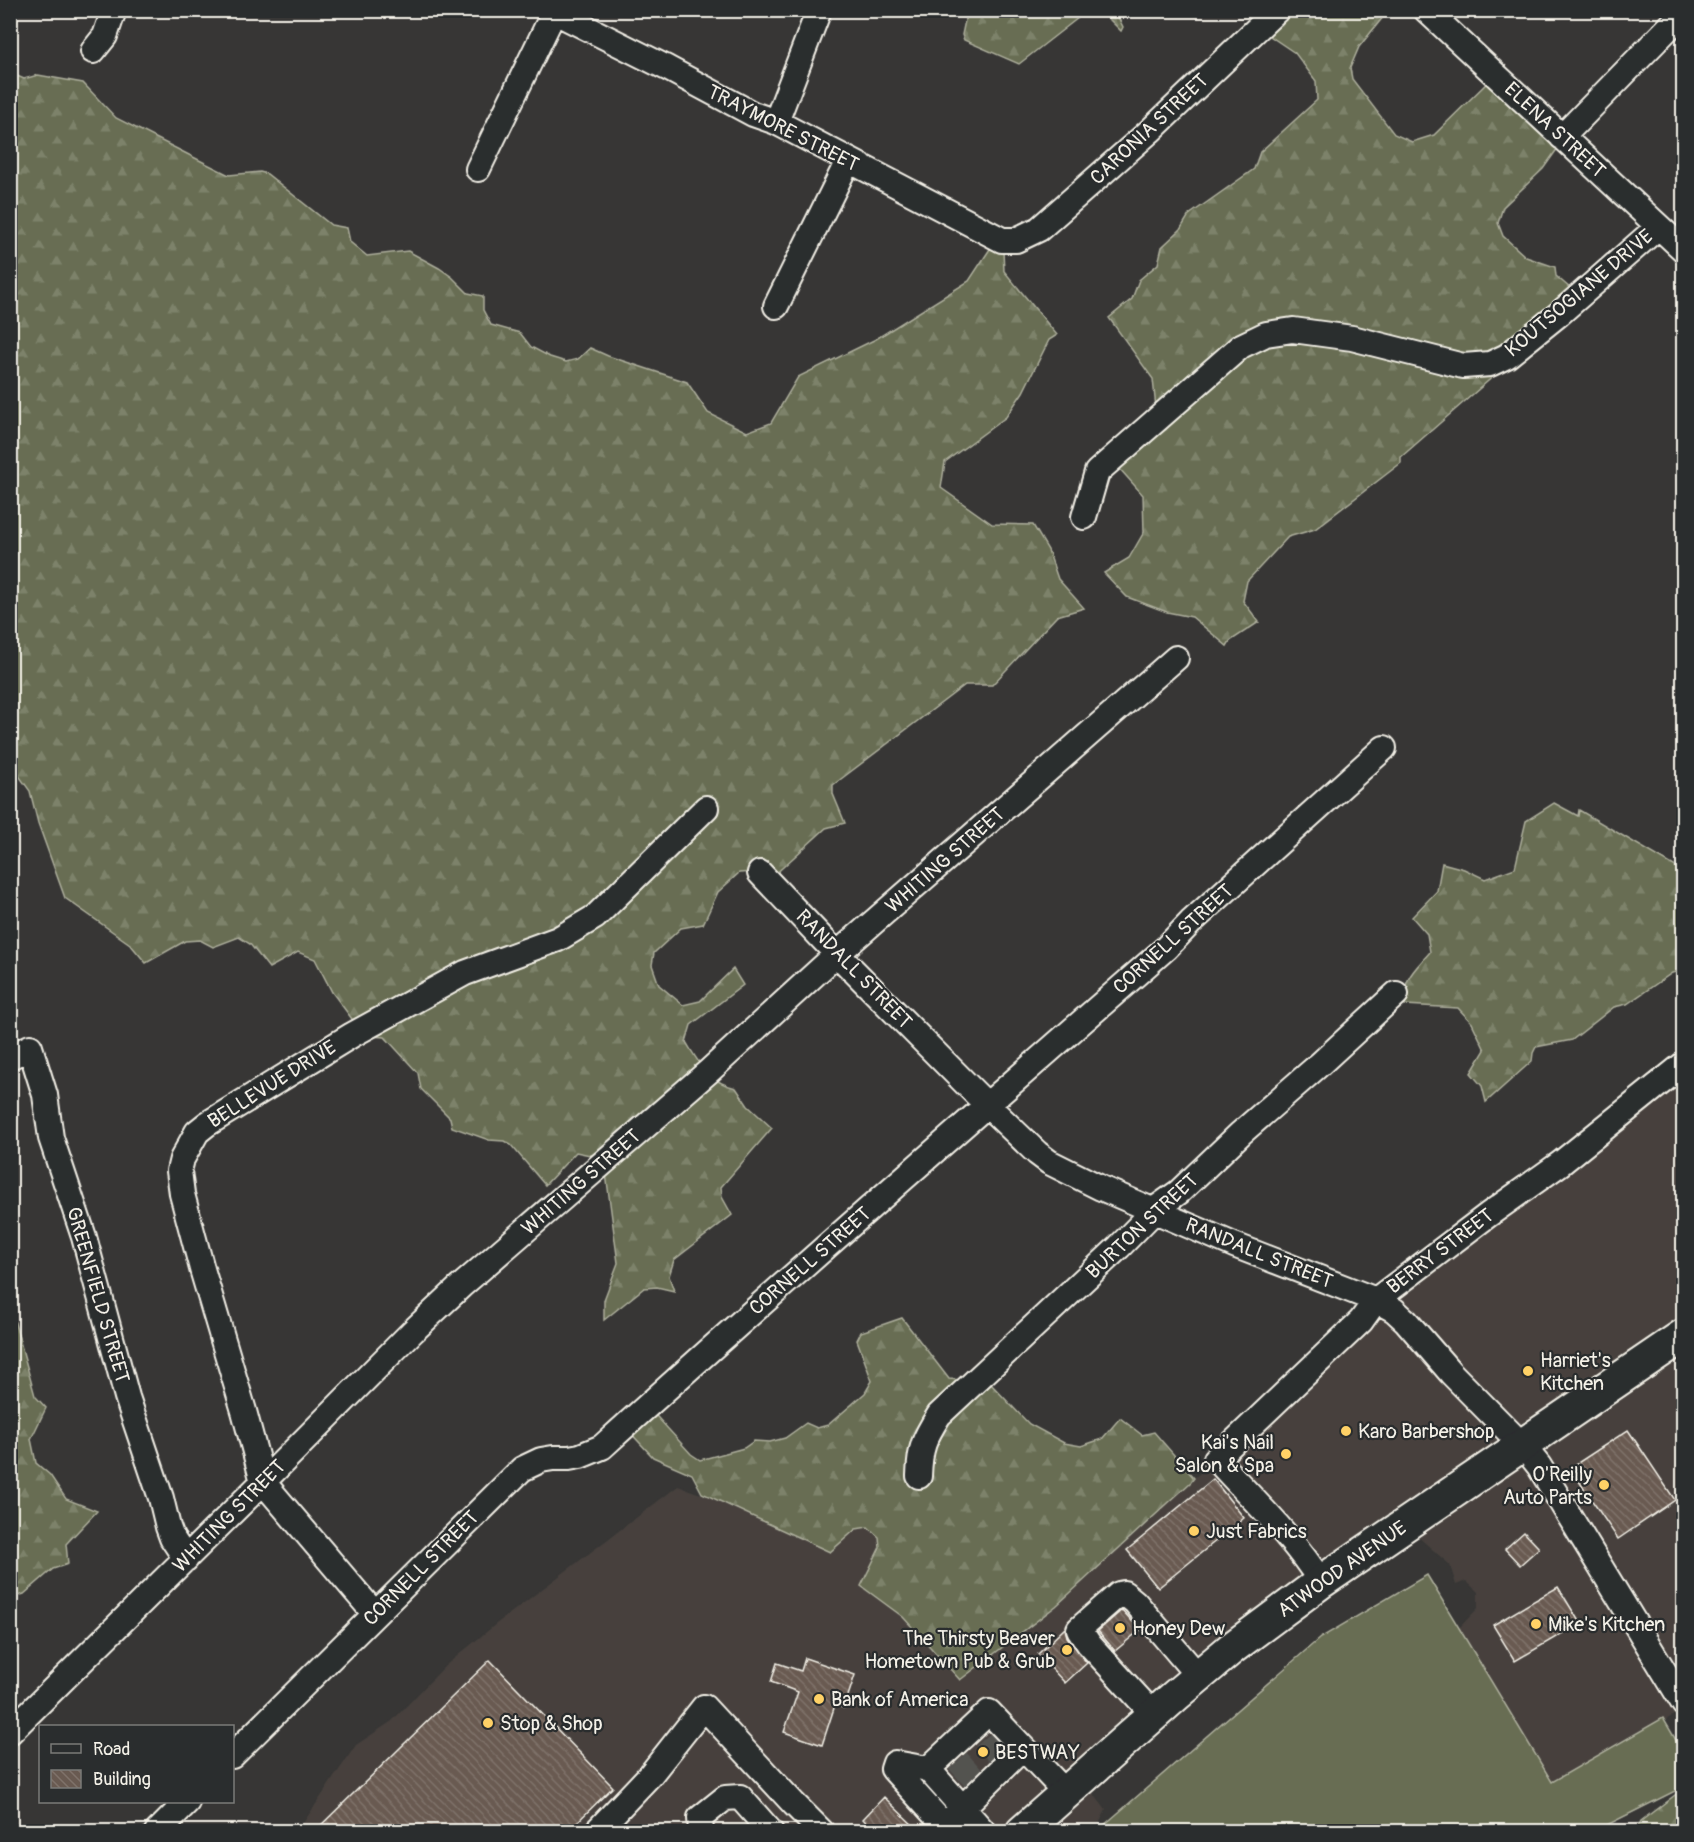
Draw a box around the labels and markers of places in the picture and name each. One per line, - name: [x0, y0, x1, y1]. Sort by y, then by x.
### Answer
- place label: Harriet's Kitchen: [1540, 1348, 1611, 1396]
- marker: Harriet's Kitchen: [1521, 1364, 1535, 1378]
- place label: Karo Barbershop: [1358, 1419, 1494, 1444]
- marker: Karo Barbershop: [1339, 1424, 1353, 1438]
- place label: Kai's Nail Salon & Spa: [1175, 1430, 1274, 1478]
- marker: Kai's Nail Salon & Spa: [1279, 1447, 1293, 1461]
- place label: O'Reilly Auto Parts: [1503, 1462, 1592, 1510]
- marker: O'Reilly Auto Parts: [1597, 1478, 1611, 1492]
- place label: Just Fabrics: [1206, 1519, 1307, 1544]
- marker: Just Fabrics: [1187, 1524, 1201, 1538]
- place label: Mike's Kitchen: [1548, 1612, 1665, 1637]
- place label: Honey Dew: [1132, 1616, 1226, 1641]
- marker: Mike's Kitchen: [1529, 1617, 1543, 1631]
- marker: Honey Dew: [1113, 1621, 1127, 1635]
- place label: The Thirsty Beaver Hometown Pub & Grub: [864, 1626, 1055, 1674]
- marker: The Thirsty Beaver Hometown Pub & Grub: [1060, 1643, 1074, 1657]
- place label: Bank of America: [831, 1687, 969, 1712]
- marker: Bank of America: [812, 1692, 826, 1706]
- place label: Stop & Shop: [500, 1711, 603, 1736]
- marker: Stop & Shop: [481, 1716, 495, 1730]
- place label: BESTWAY: [995, 1740, 1080, 1765]
- marker: BESTWAY: [976, 1745, 990, 1759]

